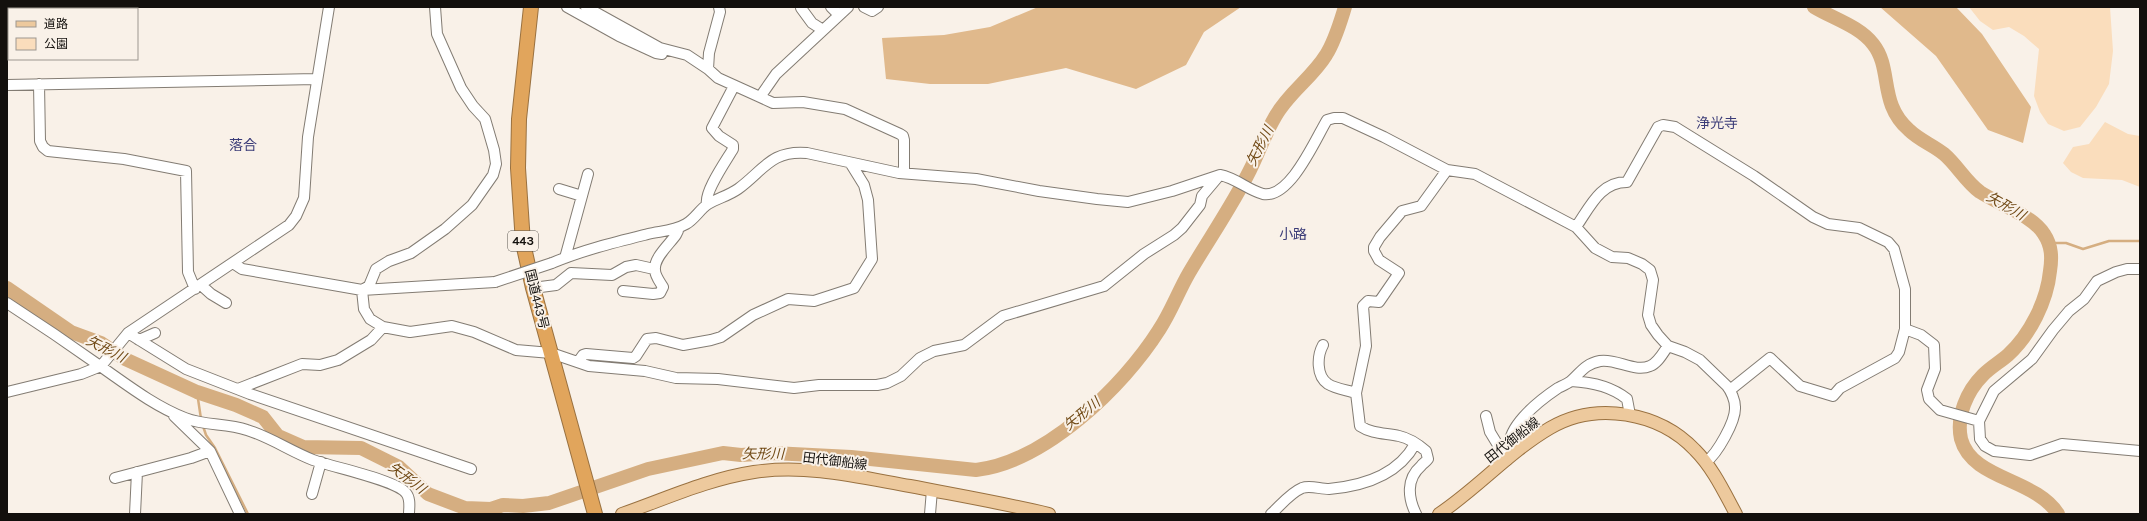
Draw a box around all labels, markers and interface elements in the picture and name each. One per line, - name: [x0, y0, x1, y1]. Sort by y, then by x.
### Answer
- legend: [8, 8, 138, 60]
- text: 道路: [44, 17, 68, 31]
- text: 公園: [44, 37, 68, 51]
- district label: 浄光寺: [1696, 115, 1738, 132]
- water label: 矢形川: [1243, 122, 1278, 169]
- district label: 落合: [229, 137, 257, 154]
- water label: 矢形川: [1984, 188, 2030, 225]
- district label: 小路: [1279, 226, 1307, 243]
- road number: 443: [508, 231, 538, 251]
- street label: 国道443号: [522, 267, 552, 331]
- water label: 矢形川: [83, 332, 130, 367]
- water label: 矢形川: [1060, 393, 1105, 434]
- street label: 田代御船線: [1482, 414, 1542, 466]
- water label: 矢形川: [742, 445, 786, 463]
- street label: 田代御船線: [802, 450, 868, 472]
- water label: 矢形川: [385, 459, 430, 499]

